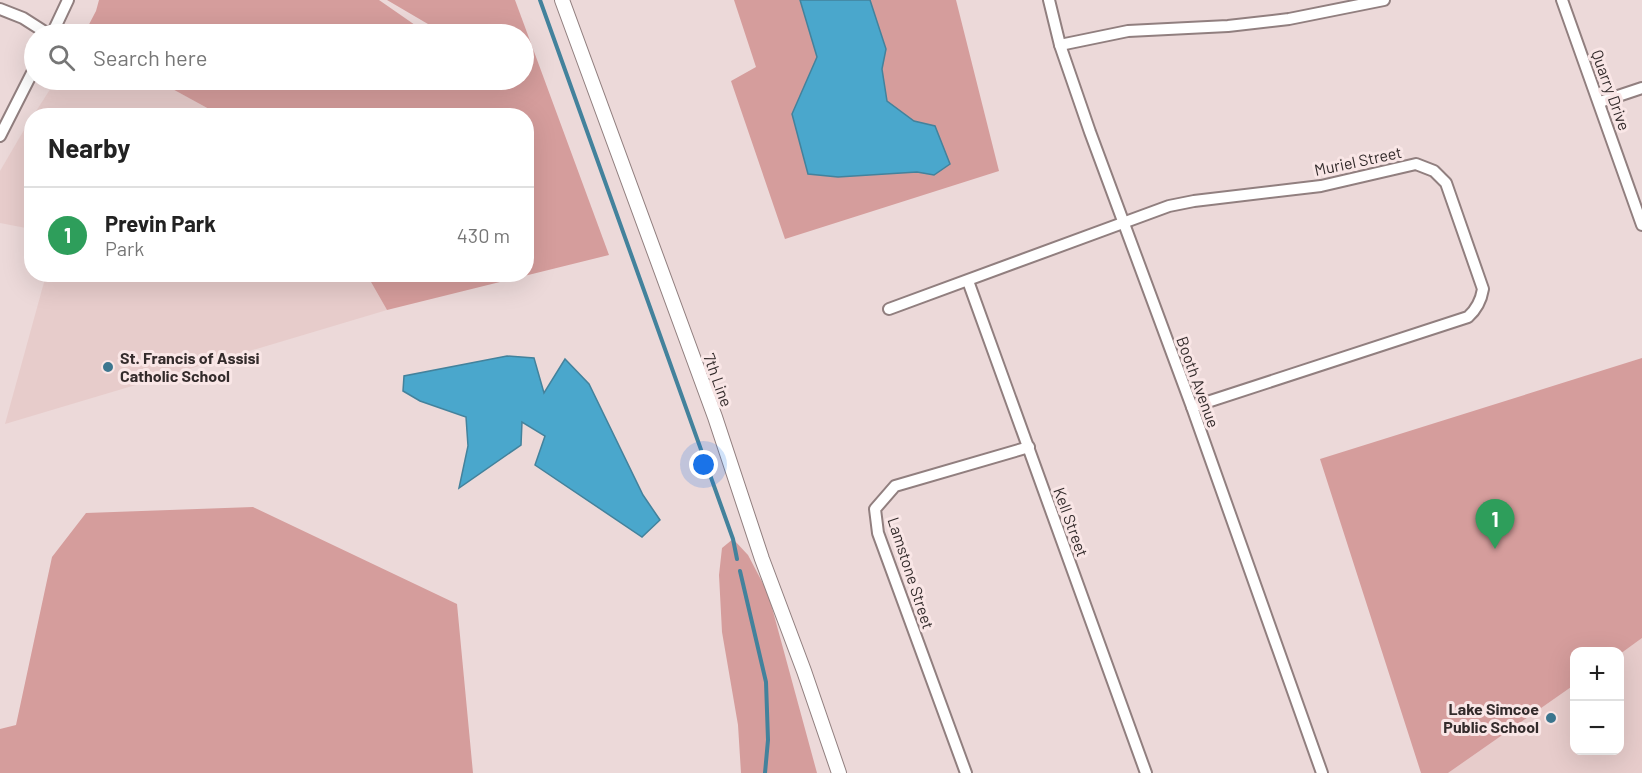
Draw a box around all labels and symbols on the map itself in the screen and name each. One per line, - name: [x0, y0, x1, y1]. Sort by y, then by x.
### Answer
- street label: Quarry Drive: [1588, 47, 1635, 133]
- street label: Muriel Street: [1312, 142, 1403, 179]
- street label: Booth Avenue: [1173, 334, 1224, 430]
- place label: St. Francis of Assisi Catholic School: [120, 348, 260, 385]
- street label: 7th Line: [700, 351, 737, 409]
- marker: St. Francis of Assisi Catholic School: [101, 360, 115, 374]
- your location: [689, 450, 718, 479]
- street label: Kell Street: [1050, 485, 1093, 559]
- pin: 1: [1476, 500, 1514, 549]
- street label: Lamstone Street: [884, 515, 938, 631]
- place label: Lake Simcoe Public School: [1443, 699, 1539, 736]
- marker: Lake Simcoe Public School: [1544, 711, 1558, 725]

